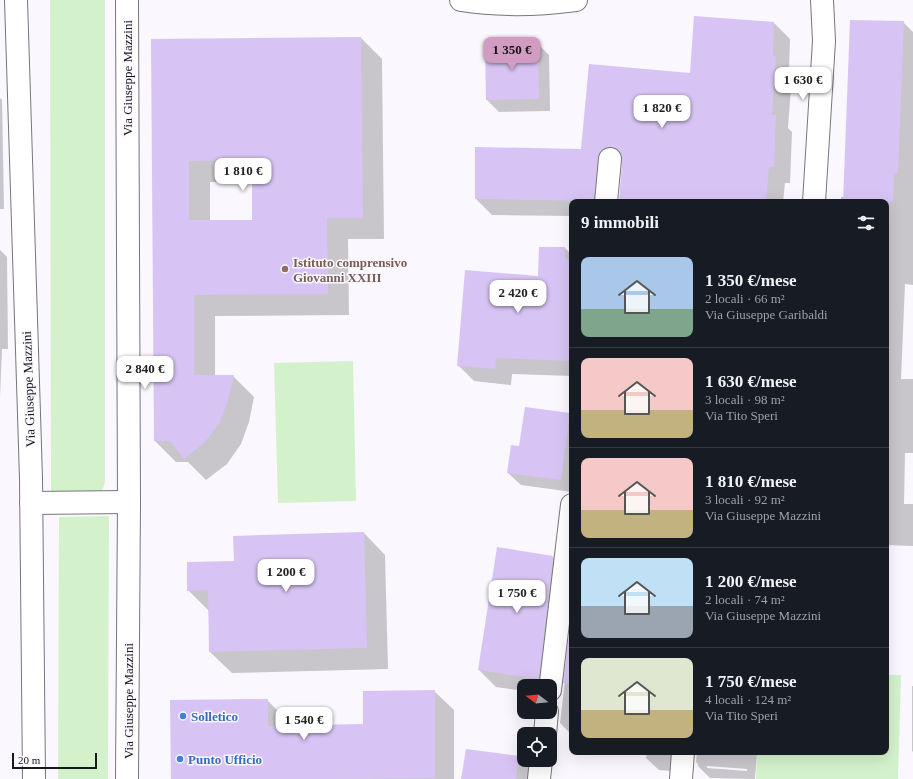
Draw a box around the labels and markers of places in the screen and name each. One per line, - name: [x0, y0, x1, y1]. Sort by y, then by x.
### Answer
- pin: 1 350 €: [475, 37, 549, 71]
- pin: 1 630 €: [766, 67, 840, 101]
- pin: 1 820 €: [625, 95, 699, 129]
- pin: 1 810 €: [206, 158, 280, 192]
- place label: Istituto comprensivo Giovanni XXIII: [293, 255, 407, 285]
- marker: Istituto comprensivo Giovanni XXIII: [280, 264, 290, 274]
- pin: 2 420 €: [481, 280, 555, 314]
- pin: 2 840 €: [108, 356, 182, 390]
- pin: 1 200 €: [249, 559, 323, 593]
- pin: 1 750 €: [480, 580, 554, 614]
- pin: 1 540 €: [267, 707, 341, 741]
- place label: Solletico: [191, 709, 238, 724]
- marker: Solletico: [178, 711, 188, 721]
- place label: Punto Ufficio: [188, 752, 262, 767]
- marker: Punto Ufficio: [175, 754, 185, 764]

